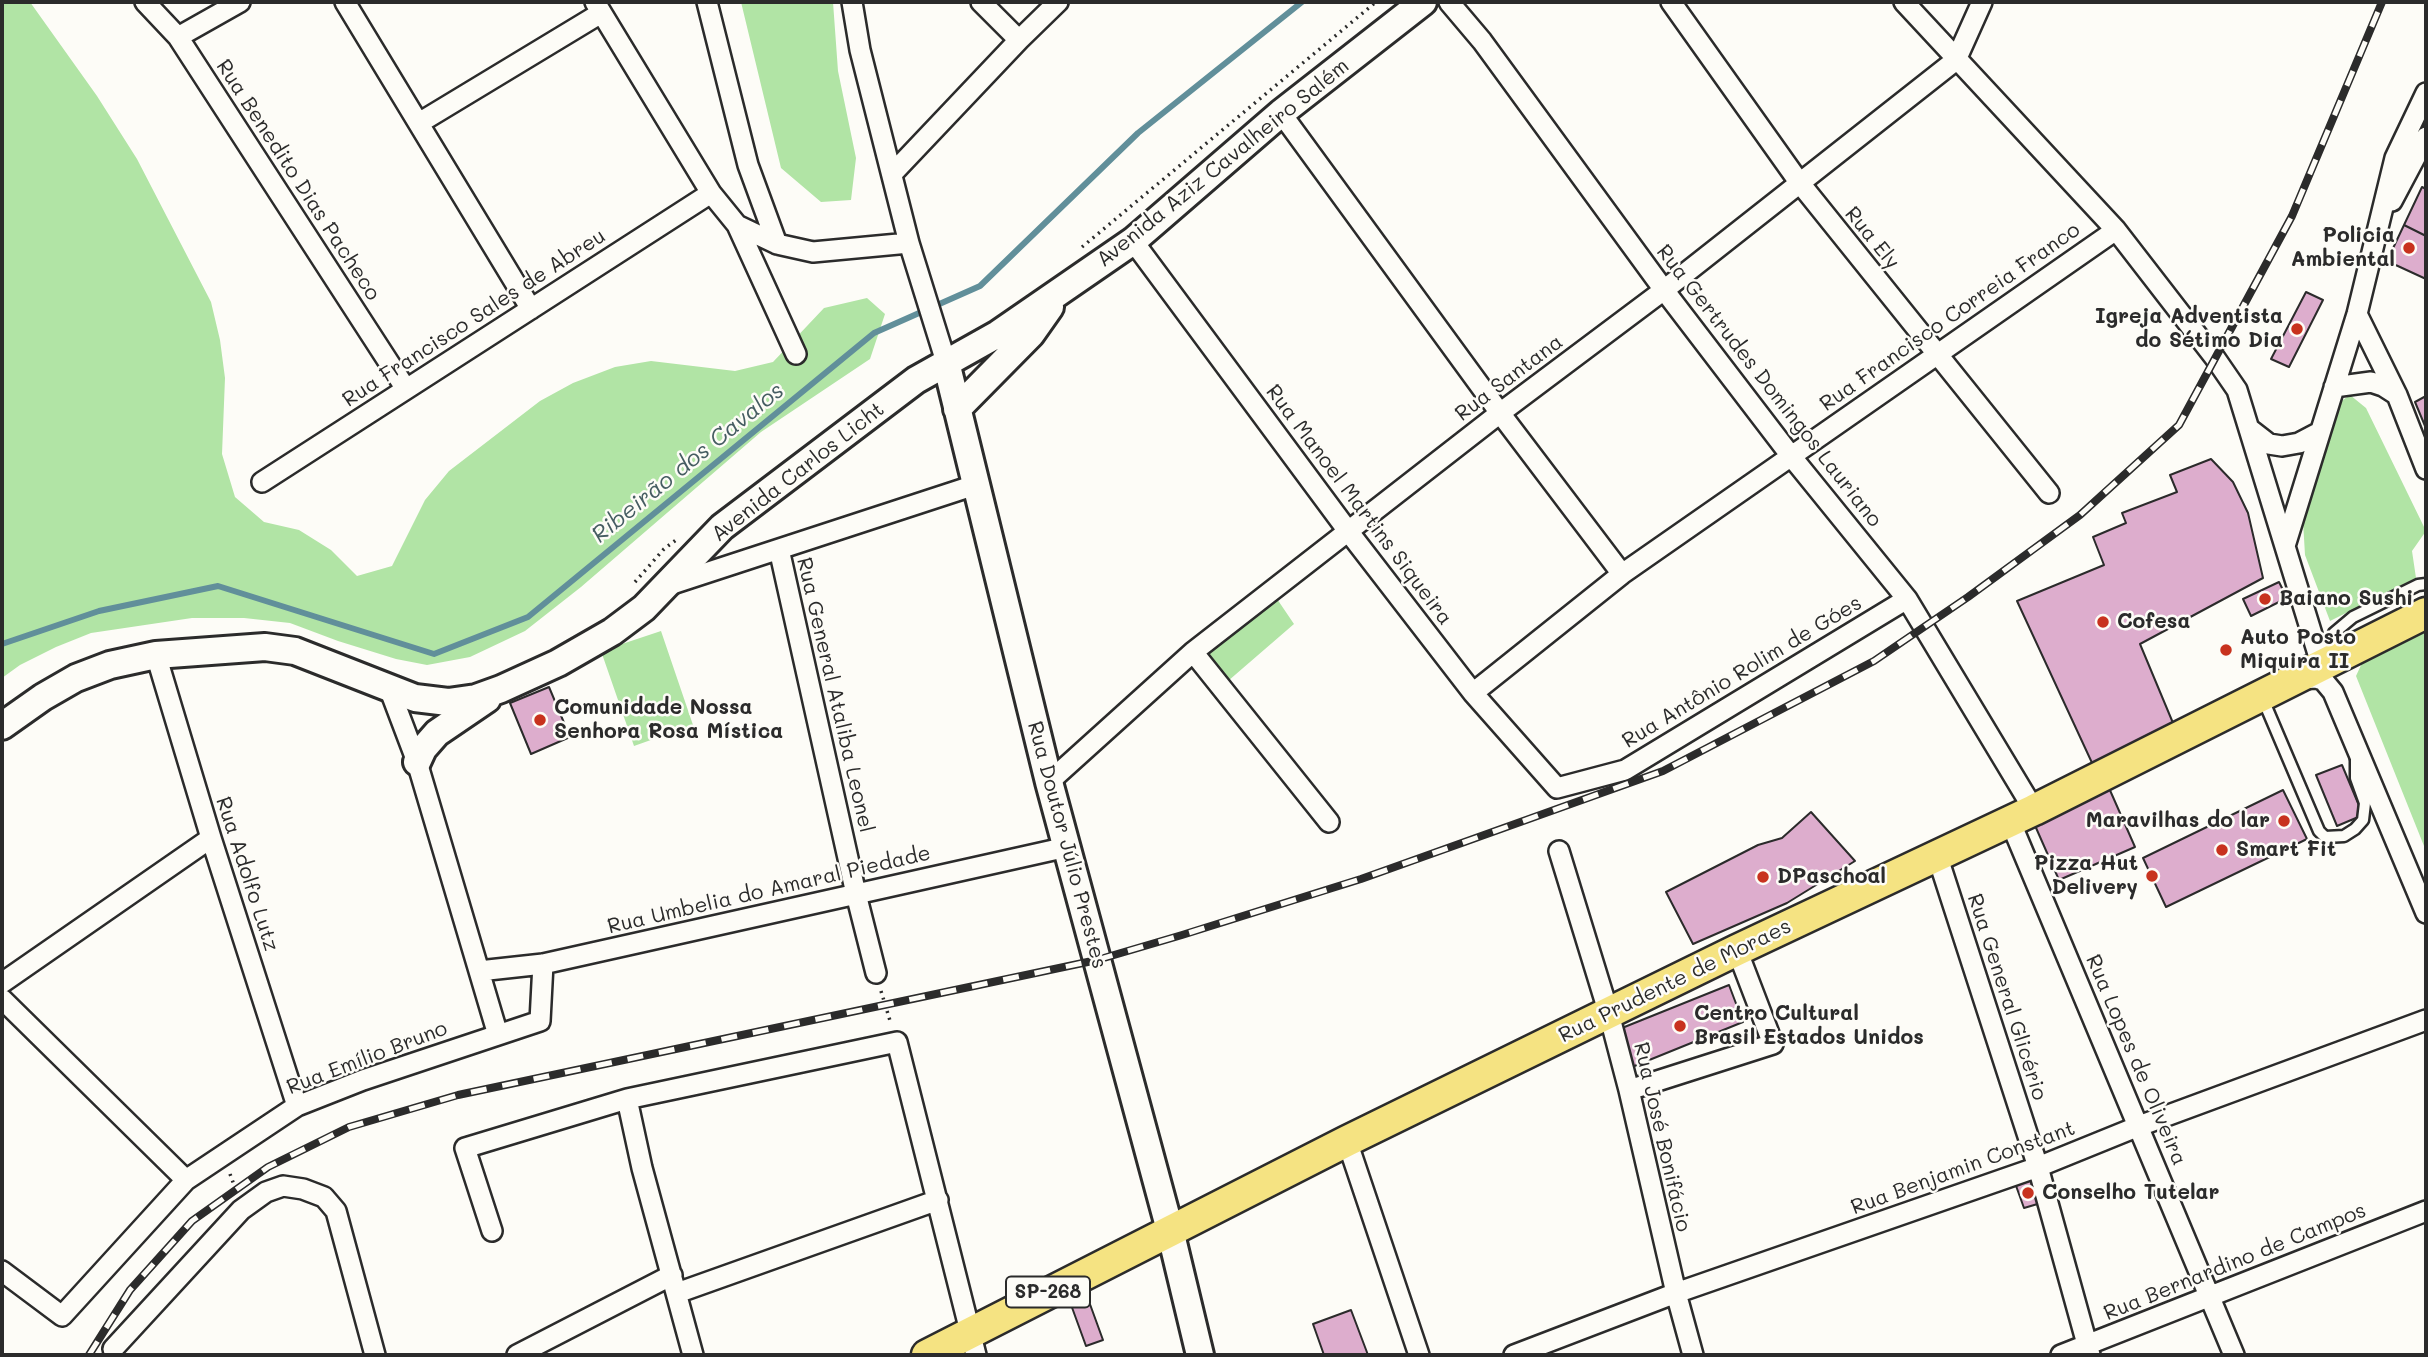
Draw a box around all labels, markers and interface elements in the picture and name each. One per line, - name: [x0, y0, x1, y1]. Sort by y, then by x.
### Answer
- street label: Avenida Aziz Cavalheiro Salém: [1092, 53, 1354, 273]
- street label: Rua Benedito Dias Pacheco: [211, 55, 385, 305]
- street label: Rua Ely: [1839, 202, 1905, 274]
- street label: Rua Francisco Correia Franco: [1815, 217, 2085, 417]
- street label: Rua Francisco Sales de Abreu: [338, 223, 610, 413]
- place label: Policia Ambiental: [2291, 223, 2395, 273]
- street label: Rua Gertrudes Domingos Lauriano: [1651, 240, 1887, 532]
- marker: Policia Ambiental: [2401, 240, 2417, 256]
- place label: Igreja Adventista do Sétimo Dia: [2095, 304, 2283, 354]
- marker: Igreja Adventista do Sétimo Dia: [2289, 321, 2305, 337]
- street label: Rua Santana: [1450, 329, 1568, 427]
- water label: Ribeirão dos Cavalos: [586, 377, 790, 549]
- street label: Rua Manoel Martins Siqueira: [1260, 380, 1458, 630]
- street label: Avenida Carlos Licht: [707, 397, 889, 547]
- street label: Rua General Ataliba Leonel: [791, 555, 879, 835]
- place label: Baiano Sushi: [2279, 586, 2413, 612]
- street label: Rua Antônio Rolim de Góes: [1618, 590, 1866, 754]
- marker: Baiano Sushi: [2257, 591, 2273, 607]
- place label: Cofesa: [2117, 609, 2190, 635]
- marker: Cofesa: [2095, 614, 2111, 630]
- place label: Auto Posto Miquira II: [2240, 625, 2356, 675]
- marker: Auto Posto Miquira II: [2218, 642, 2234, 658]
- place label: Comunidade Nossa Senhora Rosa Mística: [554, 695, 783, 745]
- marker: Comunidade Nossa Senhora Rosa Mística: [532, 712, 548, 728]
- street label: Rua Doutor Júlio Prestes: [1022, 719, 1112, 971]
- street label: Rua Adolfo Lutz: [210, 793, 284, 955]
- place label: Maravilhas do lar: [2086, 808, 2270, 834]
- marker: Maravilhas do lar: [2276, 813, 2292, 829]
- place label: Smart Fit: [2236, 837, 2336, 863]
- street label: Rua Umbelia do Amaral Piedade: [605, 841, 933, 939]
- marker: Smart Fit: [2214, 842, 2230, 858]
- place label: Pizza Hut Delivery: [2034, 851, 2138, 901]
- place label: DPaschoal: [1777, 864, 1886, 890]
- marker: Pizza Hut Delivery: [2144, 868, 2160, 884]
- marker: DPaschoal: [1755, 869, 1771, 885]
- street label: Rua General Glicério: [1962, 891, 2052, 1103]
- street label: Rua Prudente de Moraes: [1555, 914, 1795, 1048]
- street label: Rua Lopes de Oliveira: [2080, 951, 2192, 1169]
- place label: Centro Cultural Brasil Estados Unidos: [1694, 1001, 1924, 1051]
- street label: Rua Emílio Bruno: [283, 1016, 451, 1100]
- marker: Centro Cultural Brasil Estados Unidos: [1672, 1018, 1688, 1034]
- street label: Rua José Bonifácio: [1628, 1040, 1696, 1234]
- street label: Rua Benjamin Constant: [1848, 1116, 2078, 1220]
- place label: Conselho Tutelar: [2042, 1180, 2219, 1206]
- marker: Conselho Tutelar: [2020, 1185, 2036, 1201]
- street label: Rua Bernardino de Campos: [2100, 1198, 2370, 1326]
- road number: SP-268: [1006, 1276, 1090, 1308]

